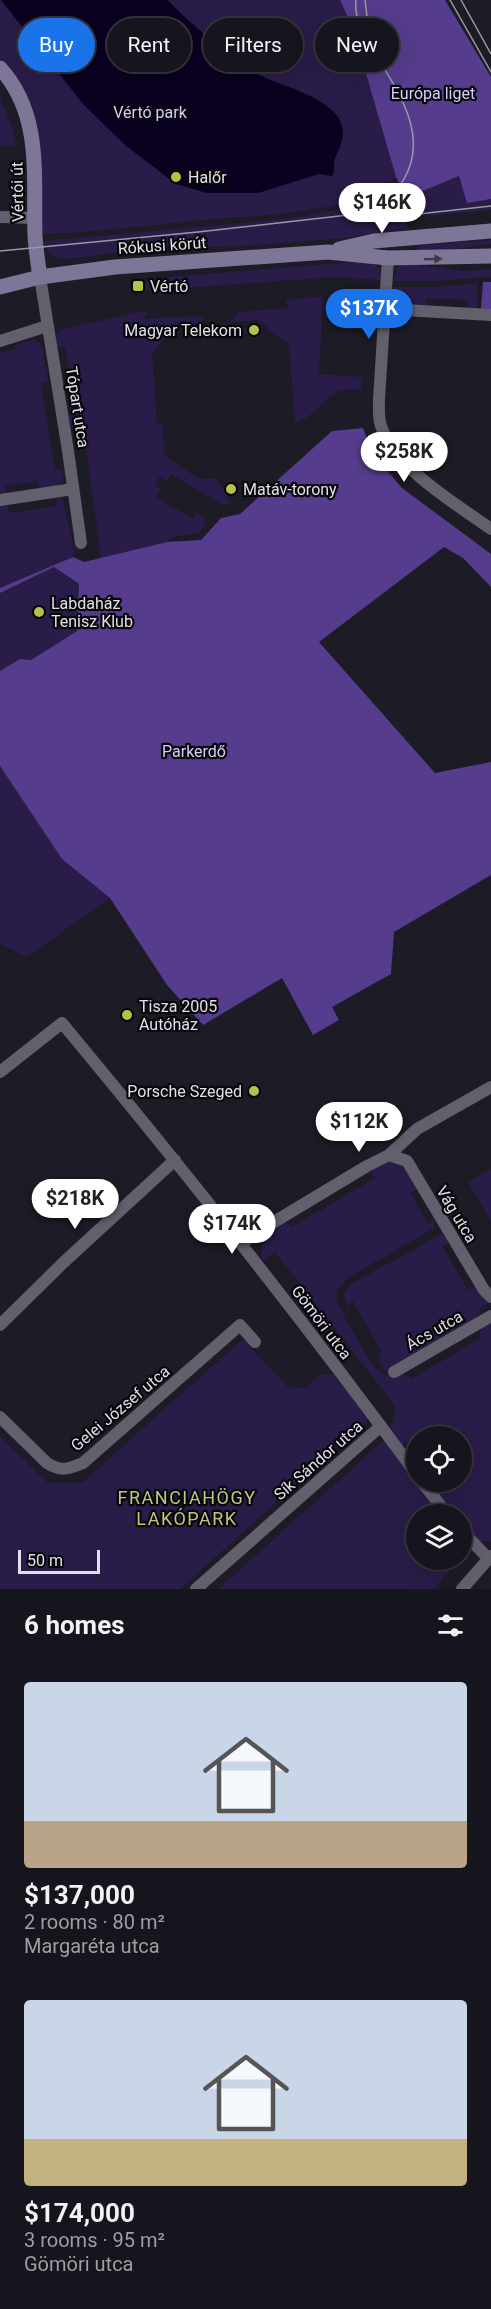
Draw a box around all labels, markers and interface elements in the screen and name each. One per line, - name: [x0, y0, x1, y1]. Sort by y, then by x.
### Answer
- chip: Buy: [18, 18, 95, 72]
- chip: Rent: [107, 18, 191, 72]
- chip: Filters: [203, 18, 303, 72]
- chip: New: [315, 18, 399, 72]
- park label: Európa liget: [391, 84, 475, 103]
- park label: Vértó park: [113, 103, 188, 122]
- street label: Vértói út: [7, 162, 28, 222]
- place label: Halőr: [188, 168, 227, 187]
- marker: Halőr: [169, 170, 183, 184]
- pin: $146K: [340, 183, 424, 234]
- text: $146K: [353, 190, 411, 214]
- street label: Rókusi körút: [117, 233, 207, 258]
- one-way arrow: [423, 254, 442, 264]
- place label: Vértó: [150, 277, 188, 296]
- marker: Vértó: [131, 279, 145, 293]
- pin: $137K: [327, 289, 411, 340]
- text: $137K: [340, 296, 398, 320]
- place label: Magyar Telekom: [124, 321, 242, 340]
- marker: Magyar Telekom: [247, 323, 261, 337]
- street label: Tópart utca: [62, 365, 93, 449]
- pin: $258K: [362, 432, 446, 483]
- text: $258K: [375, 439, 433, 463]
- place label: Matáv-torony: [243, 480, 337, 499]
- marker: Matáv-torony: [224, 482, 238, 496]
- place label: Labdaház Tenisz Klub: [51, 594, 133, 631]
- marker: Labdaház Tenisz Klub: [32, 605, 46, 619]
- park label: Parkerdő: [162, 742, 226, 761]
- place label: Tisza 2005 Autóház: [139, 997, 217, 1034]
- marker: Tisza 2005 Autóház: [120, 1008, 134, 1022]
- place label: Porsche Szeged: [127, 1082, 242, 1101]
- marker: Porsche Szeged: [247, 1084, 261, 1098]
- pin: $112K: [317, 1102, 401, 1153]
- text: $112K: [330, 1109, 388, 1133]
- pin: $218K: [33, 1179, 117, 1230]
- street label: Vág utca: [432, 1183, 481, 1246]
- text: $218K: [46, 1186, 104, 1210]
- pin: $174K: [190, 1204, 274, 1255]
- text: $174K: [203, 1211, 261, 1235]
- street label: Gömöri utca: [288, 1282, 356, 1363]
- street label: Ács utca: [403, 1307, 466, 1354]
- street label: Gelei József utca: [67, 1362, 173, 1455]
- street label: Sík Sándor utca: [270, 1417, 367, 1504]
- map controls: [406, 1426, 472, 1570]
- button: locate: [406, 1426, 472, 1492]
- district label: FRANCIAHÖGY LAKÓPARK: [118, 1487, 256, 1529]
- button: layers: [406, 1504, 472, 1570]
- scale bar: [18, 1547, 100, 1574]
- text: 50 m: [27, 1551, 63, 1570]
- icon: filters: [434, 1609, 467, 1642]
- text: 6 homes: [24, 1610, 125, 1640]
- icon: home: [192, 1721, 300, 1829]
- text: $137,000: [24, 1880, 135, 1910]
- text: 2 rooms · 80 m²: [24, 1910, 165, 1934]
- text: Margaréta utca: [24, 1934, 160, 1958]
- icon: home: [192, 2039, 300, 2147]
- text: $174,000: [24, 2198, 135, 2228]
- text: 3 rooms · 95 m²: [24, 2228, 165, 2252]
- text: Gömöri utca: [24, 2252, 134, 2276]

